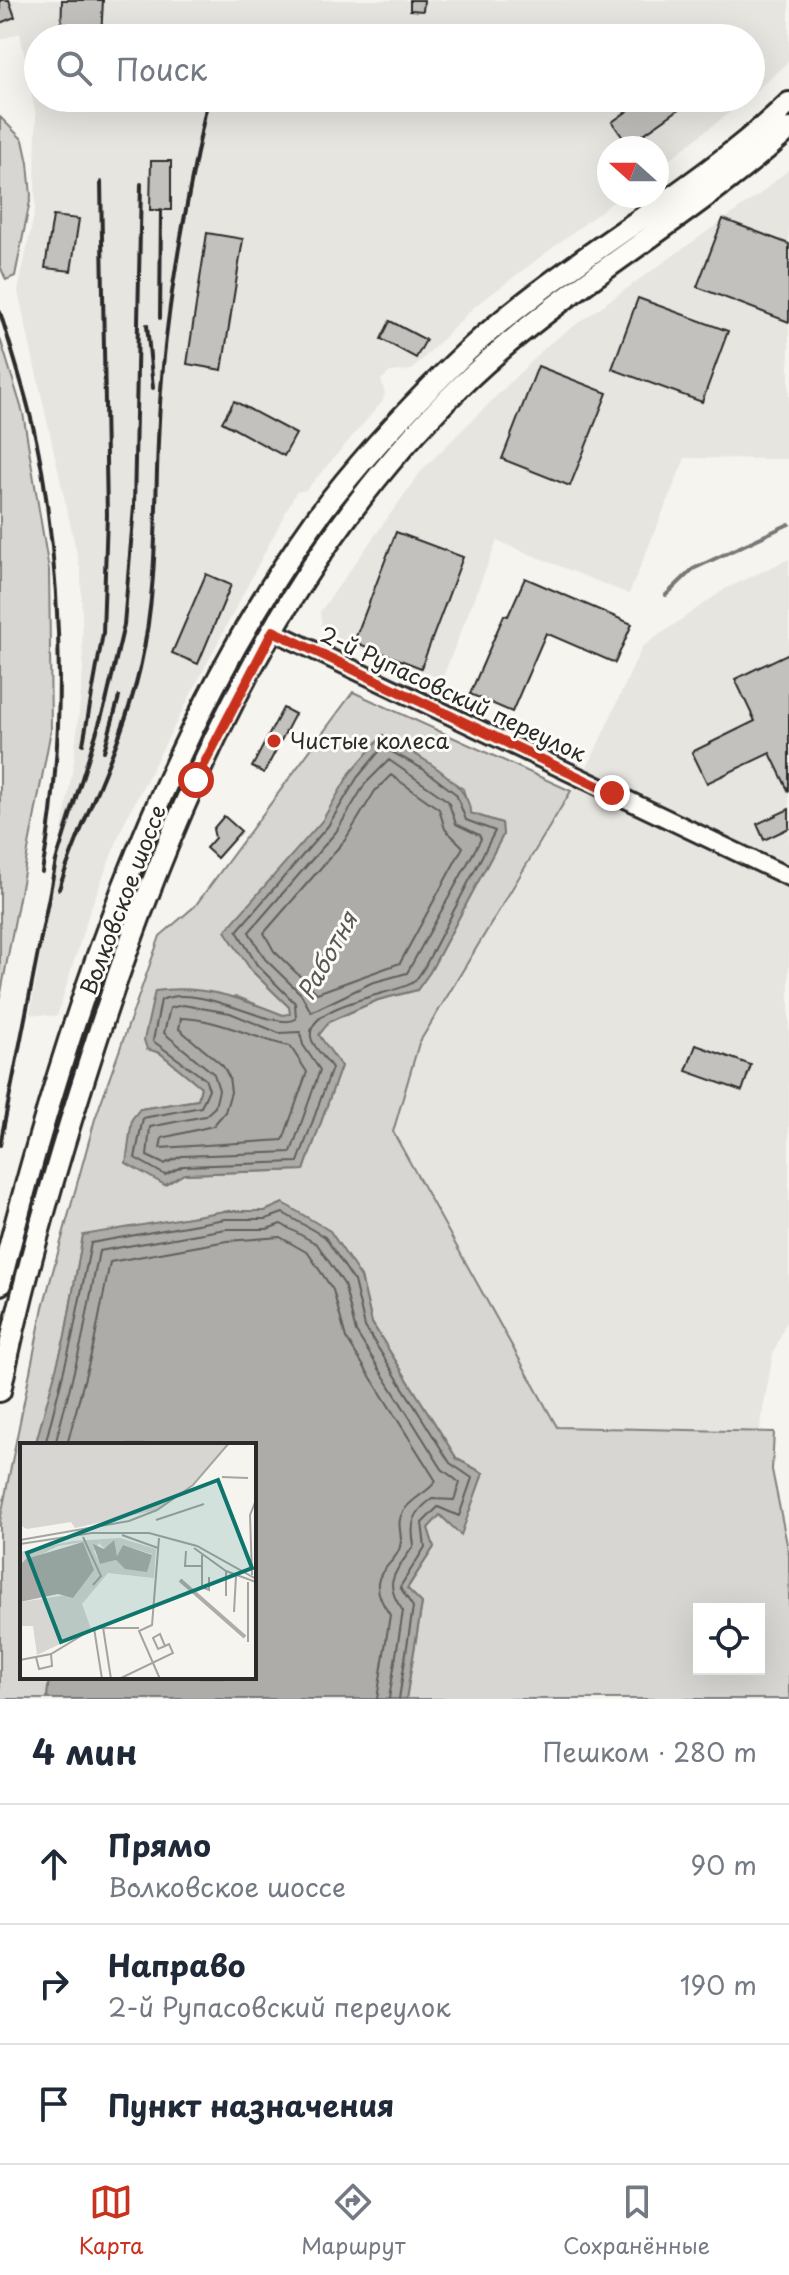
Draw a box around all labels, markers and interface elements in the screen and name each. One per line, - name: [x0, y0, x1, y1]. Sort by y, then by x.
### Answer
- search box: [24, 24, 765, 112]
- icon: search: [52, 46, 96, 90]
- text: Поиск: [116, 46, 207, 91]
- north arrow: [597, 136, 669, 208]
- street label: 2-й Рупасовский переулок: [315, 616, 593, 769]
- place label: Чистые колеса: [290, 723, 449, 756]
- marker: Чистые колеса: [265, 732, 283, 750]
- route start: [178, 762, 214, 798]
- route end: [594, 775, 630, 811]
- street label: Волковское шоссе: [70, 800, 173, 999]
- water label: Работня: [287, 903, 366, 1006]
- inset map: [20, 1443, 256, 1679]
- map controls: [693, 1603, 765, 1675]
- button: locate: [693, 1603, 765, 1675]
- text: 4 мин: [32, 1725, 137, 1777]
- text: Пешком · 280 m: [542, 1732, 757, 1771]
- text: Прямо: [108, 1822, 211, 1867]
- icon: ahead: [32, 1842, 76, 1886]
- text: 90 m: [690, 1845, 757, 1884]
- text: Волковское шоссе: [108, 1867, 346, 1906]
- text: Направо: [108, 1942, 246, 1987]
- icon: right: [32, 1962, 76, 2006]
- text: 190 m: [680, 1965, 757, 2004]
- text: 2-й Рупасовский переулок: [108, 1987, 451, 2026]
- icon: arrive: [32, 2082, 76, 2126]
- text: Пункт назначения: [108, 2082, 394, 2127]
- tab: Карта: [79, 2180, 143, 2261]
- tab: Маршрут: [301, 2180, 405, 2261]
- tab: Сохранённые: [563, 2180, 710, 2261]

